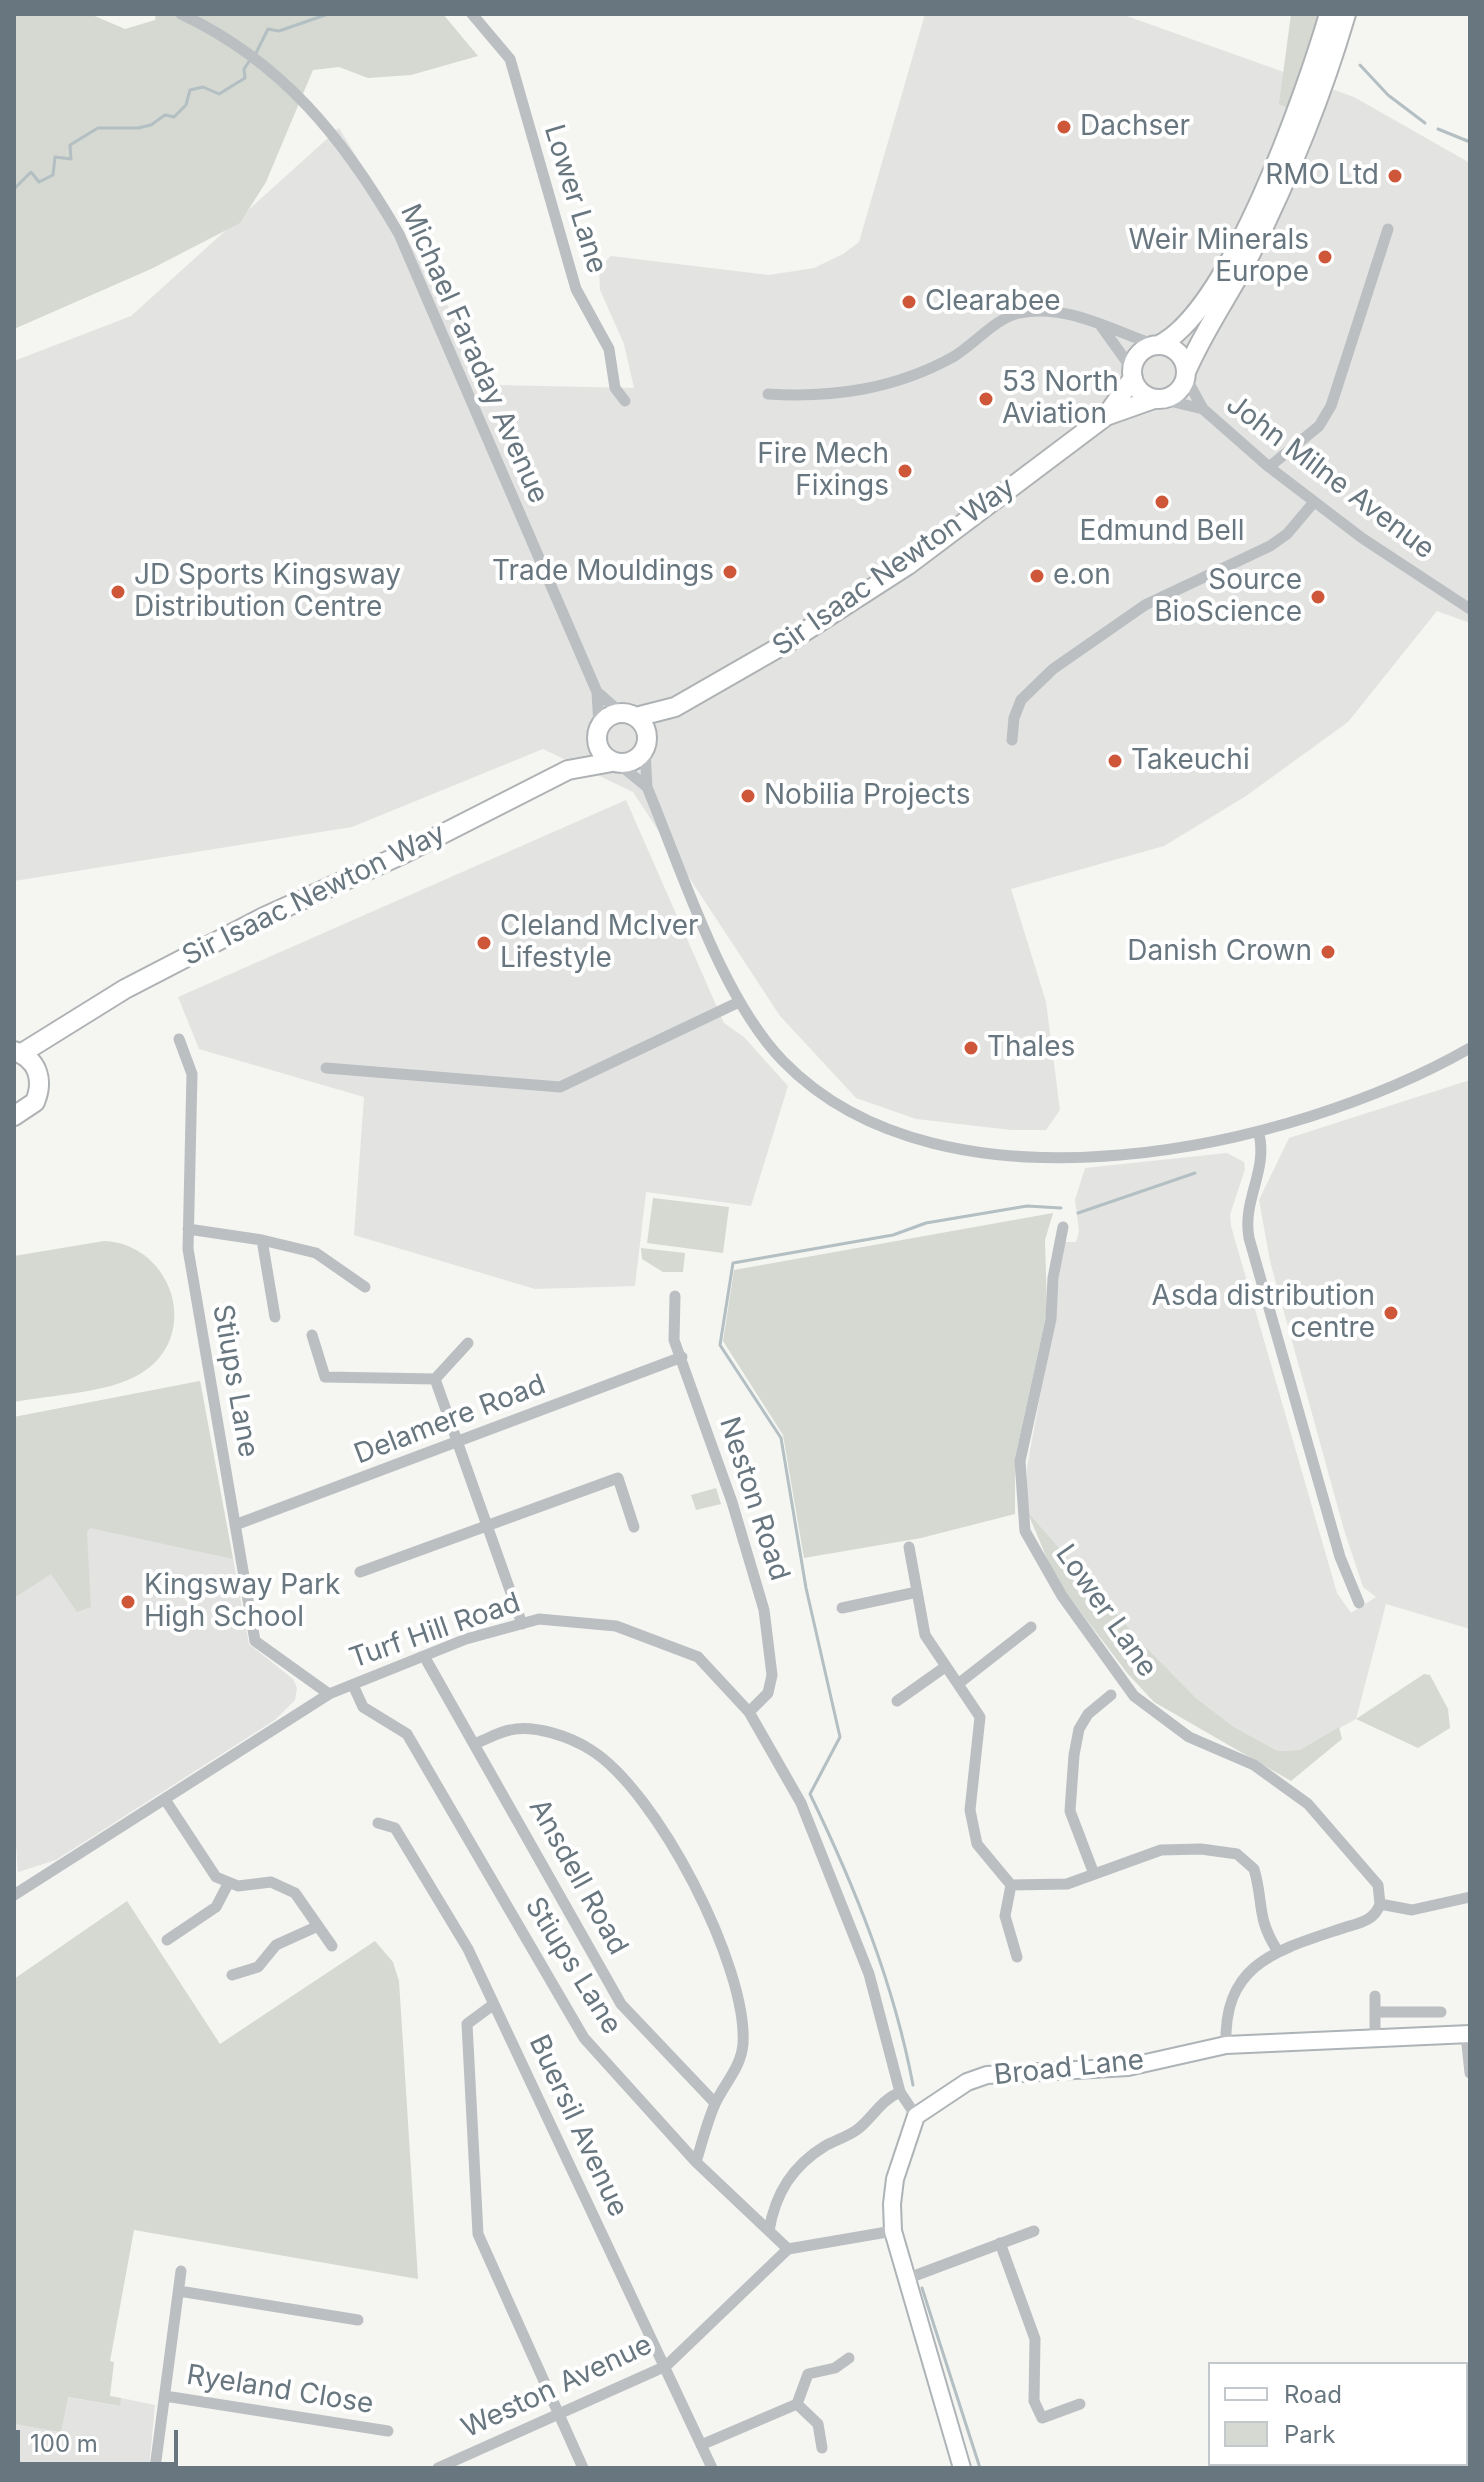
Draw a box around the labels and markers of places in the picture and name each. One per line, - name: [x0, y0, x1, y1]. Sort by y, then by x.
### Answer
- place label: Dachser: [1080, 110, 1190, 144]
- marker: Dachser: [1055, 118, 1073, 136]
- place label: RMO Ltd: [1265, 159, 1379, 193]
- marker: RMO Ltd: [1386, 167, 1404, 185]
- place label: Weir Minerals Europe: [1129, 224, 1309, 290]
- marker: Weir Minerals Europe: [1316, 248, 1334, 266]
- place label: Clearabee: [925, 285, 1061, 319]
- marker: Clearabee: [900, 293, 918, 311]
- place label: 53 North Aviation: [1002, 366, 1119, 432]
- marker: 53 North Aviation: [977, 390, 995, 408]
- place label: Fire Mech Fixings: [757, 438, 889, 504]
- marker: Fire Mech Fixings: [896, 462, 914, 480]
- marker: Edmund Bell: [1153, 493, 1171, 511]
- place label: Edmund Bell: [1080, 515, 1244, 549]
- place label: Trade Mouldings: [492, 555, 714, 589]
- place label: JD Sports Kingsway Distribution Centre: [134, 559, 401, 625]
- place label: e.on: [1053, 559, 1111, 593]
- marker: Trade Mouldings: [721, 563, 739, 581]
- place label: Source BioScience: [1154, 564, 1302, 630]
- marker: e.on: [1028, 567, 1046, 585]
- marker: JD Sports Kingsway Distribution Centre: [109, 583, 127, 601]
- marker: Source BioScience: [1309, 588, 1327, 606]
- place label: Takeuchi: [1131, 744, 1250, 778]
- marker: Takeuchi: [1106, 752, 1124, 770]
- place label: Nobilia Projects: [764, 779, 970, 813]
- marker: Nobilia Projects: [739, 787, 757, 805]
- place label: Cleland McIver Lifestyle: [500, 910, 699, 976]
- marker: Cleland McIver Lifestyle: [475, 934, 493, 952]
- place label: Danish Crown: [1127, 935, 1312, 969]
- marker: Danish Crown: [1319, 943, 1337, 961]
- place label: Thales: [987, 1031, 1075, 1065]
- marker: Thales: [962, 1039, 980, 1057]
- place label: Asda distribution centre: [1152, 1280, 1375, 1346]
- marker: Asda distribution centre: [1382, 1304, 1400, 1322]
- place label: Kingsway Park High School: [144, 1569, 340, 1635]
- marker: Kingsway Park High School: [119, 1593, 137, 1611]

